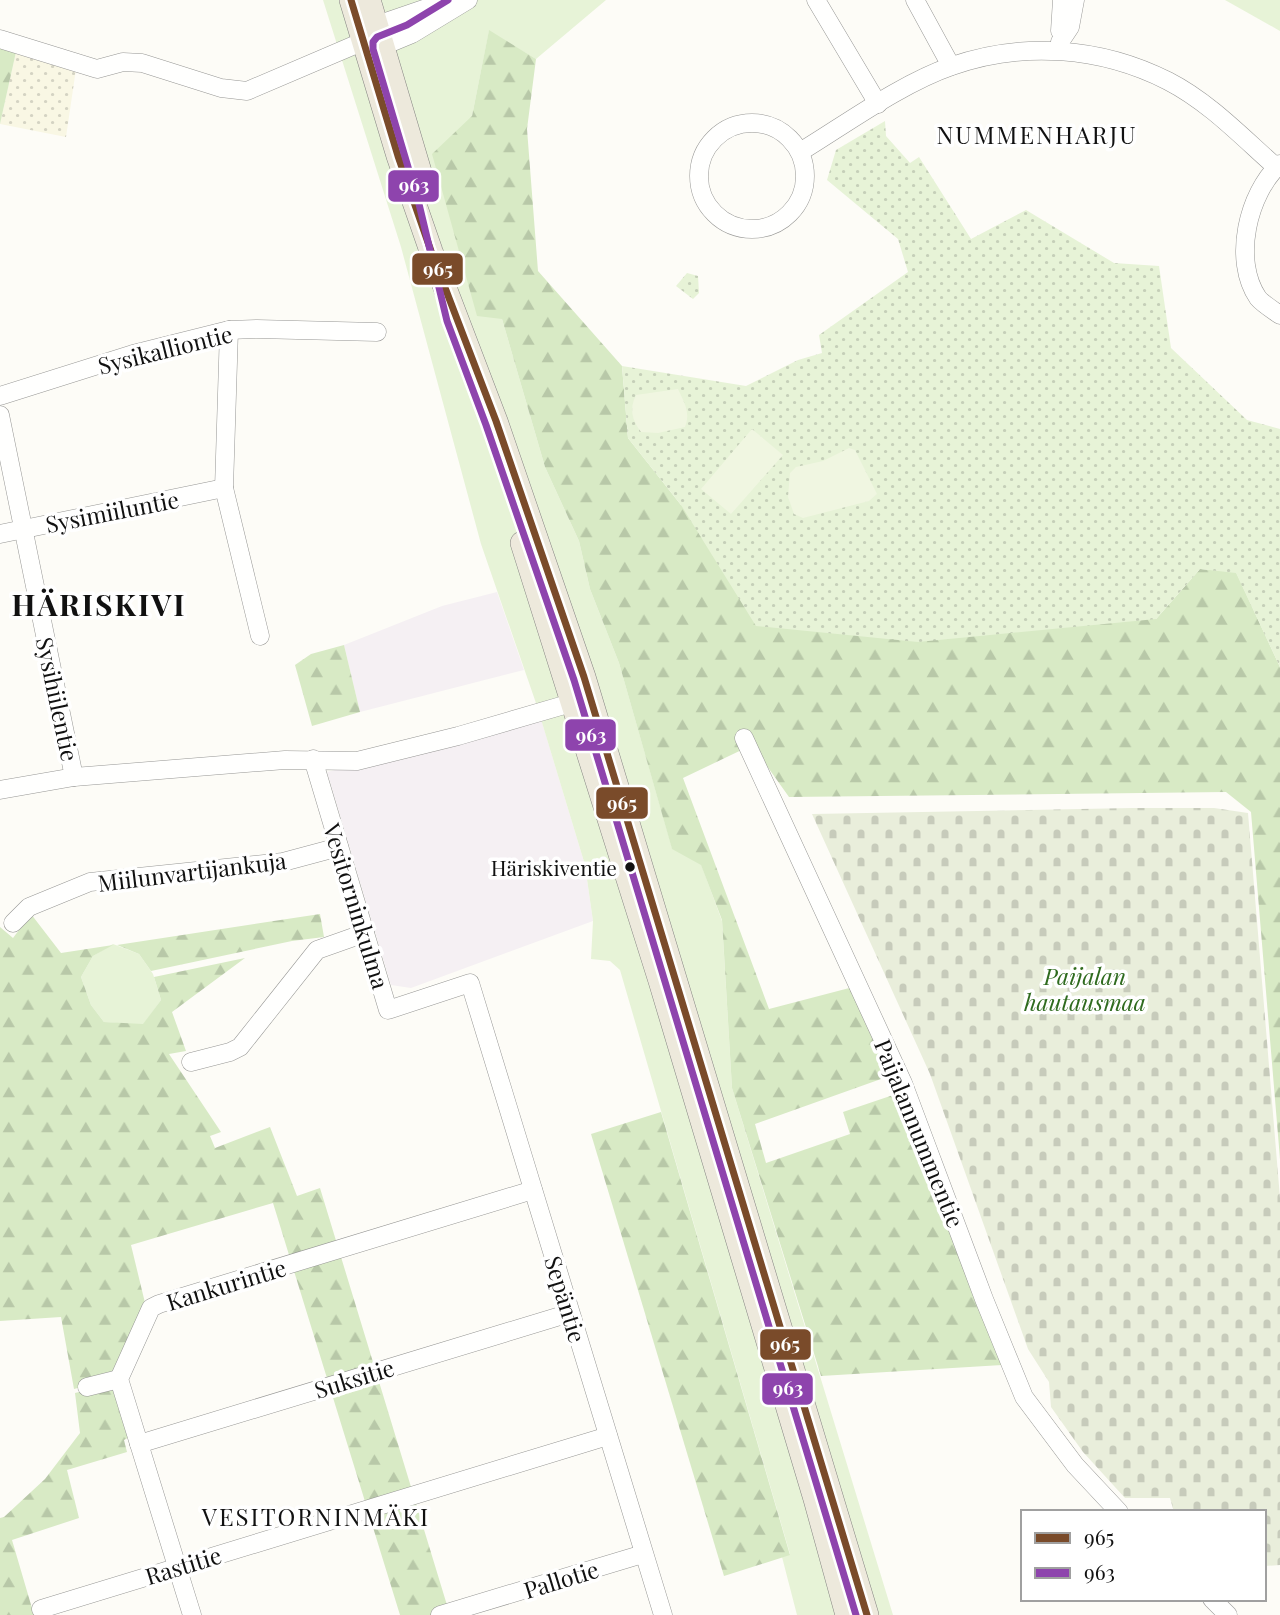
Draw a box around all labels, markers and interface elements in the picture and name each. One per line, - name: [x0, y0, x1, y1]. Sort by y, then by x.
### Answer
- district label: NUMMENHARJU: [936, 118, 1138, 150]
- line badge: 963: [387, 169, 440, 203]
- text: 963: [399, 171, 429, 197]
- line badge: 965: [411, 252, 464, 286]
- text: 965: [423, 255, 453, 281]
- street label: Sysikalliontie: [95, 317, 235, 381]
- street label: Sysimiiluntie: [43, 483, 181, 539]
- district label: HÄRISKIVI: [12, 584, 187, 624]
- street label: Sysihiilentie: [30, 634, 86, 764]
- line badge: 963: [564, 718, 617, 752]
- text: 963: [576, 721, 606, 747]
- line badge: 965: [595, 786, 649, 820]
- text: 965: [607, 789, 637, 815]
- street label: Vesitorninkulma: [317, 819, 397, 993]
- street label: Miilunvartijankuja: [96, 844, 289, 898]
- place label: Häriskiventie: [491, 853, 617, 881]
- marker: Häriskiventie: [623, 860, 637, 874]
- park label: Paijalan hautausmaa: [1023, 960, 1146, 1017]
- street label: Paijalannummentie: [868, 1034, 972, 1232]
- street label: Kankurintie: [162, 1251, 290, 1317]
- street label: Sepäntie: [538, 1252, 594, 1346]
- line badge: 965: [759, 1328, 812, 1361]
- text: 965: [770, 1330, 800, 1356]
- street label: Suksitie: [310, 1351, 398, 1405]
- line badge: 963: [761, 1372, 814, 1406]
- text: 963: [773, 1374, 803, 1400]
- district label: VESITORNINMÄKI: [201, 1500, 430, 1532]
- legend: [1021, 1510, 1266, 1601]
- text: 965: [1084, 1522, 1114, 1550]
- street label: Rastitie: [141, 1539, 225, 1591]
- street label: Pallotie: [520, 1553, 602, 1605]
- text: 963: [1084, 1557, 1115, 1585]

